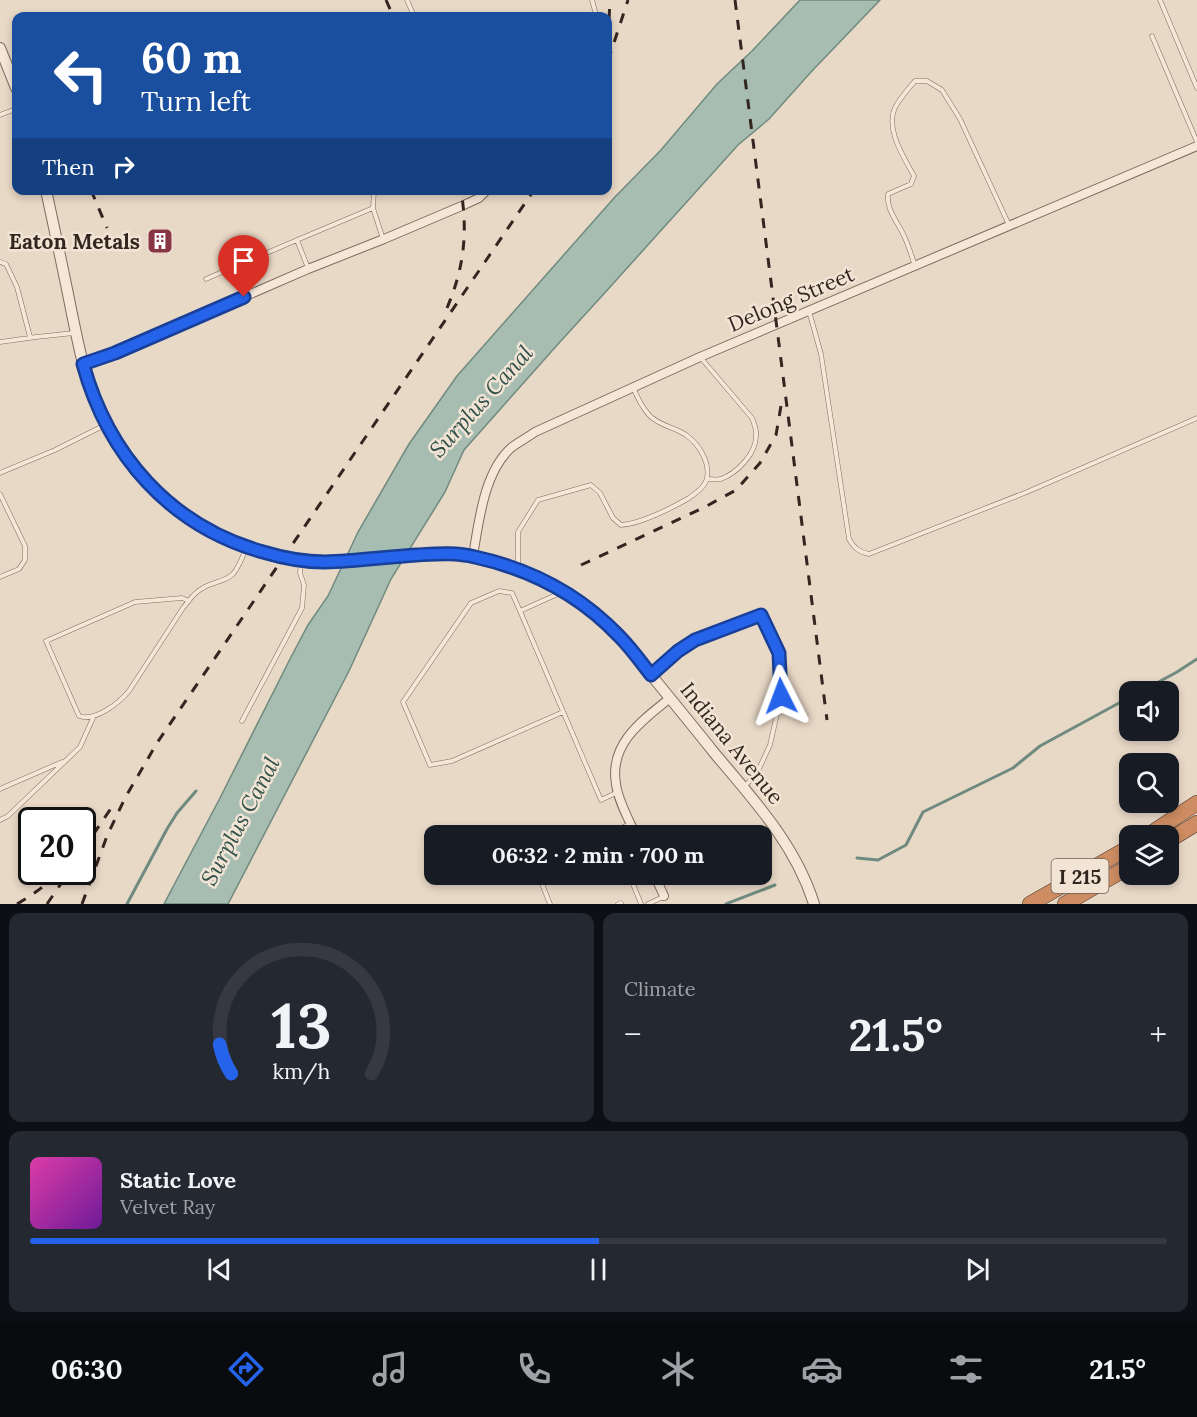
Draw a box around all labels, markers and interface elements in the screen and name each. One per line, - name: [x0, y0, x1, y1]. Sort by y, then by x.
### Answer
- text: 60 m: [141, 31, 242, 85]
- icon: left: [42, 36, 120, 114]
- text: Turn left: [141, 84, 251, 118]
- icon: right: [107, 150, 140, 183]
- text: Then: [42, 153, 95, 181]
- building icon: Eaton Metals: [145, 226, 175, 256]
- place label: Eaton Metals: [9, 228, 140, 255]
- pin: [218, 235, 269, 297]
- icon: arrive: [227, 244, 260, 277]
- street label: Delong Street: [724, 260, 859, 338]
- water label: Surplus Canal: [423, 339, 539, 463]
- position arrow: [749, 664, 813, 728]
- street label: Indiana Avenue: [675, 676, 789, 810]
- map controls: [1119, 681, 1179, 885]
- button: sound: [1119, 681, 1179, 741]
- water label: Surplus Canal: [194, 752, 286, 890]
- button: search: [1119, 753, 1179, 813]
- speed limit sign: 20: [18, 807, 96, 885]
- button: layers: [1119, 825, 1179, 885]
- text: 06:32 · 2 min · 700 m: [492, 841, 704, 869]
- road number: I 215: [1052, 859, 1108, 893]
- text: Climate: [624, 976, 696, 1001]
- text: 13: [271, 985, 332, 1065]
- text: 21.5°: [848, 1006, 943, 1063]
- text: −: [624, 1013, 642, 1055]
- text: +: [1149, 1013, 1167, 1055]
- text: km/h: [273, 1058, 331, 1086]
- text: Static Love: [120, 1166, 236, 1194]
- text: Velvet Ray: [120, 1194, 215, 1219]
- icon: previous: [203, 1253, 236, 1286]
- icon: pause: [582, 1253, 615, 1286]
- icon: next: [961, 1253, 994, 1286]
- icon: directions: [225, 1348, 267, 1390]
- icon: music: [369, 1348, 411, 1390]
- icon: phone: [513, 1348, 555, 1390]
- icon: climate: [657, 1348, 699, 1390]
- icon: car: [801, 1348, 843, 1390]
- icon: filters: [945, 1348, 987, 1390]
- text: 06:30: [51, 1352, 123, 1386]
- text: 21.5°: [1089, 1352, 1146, 1386]

